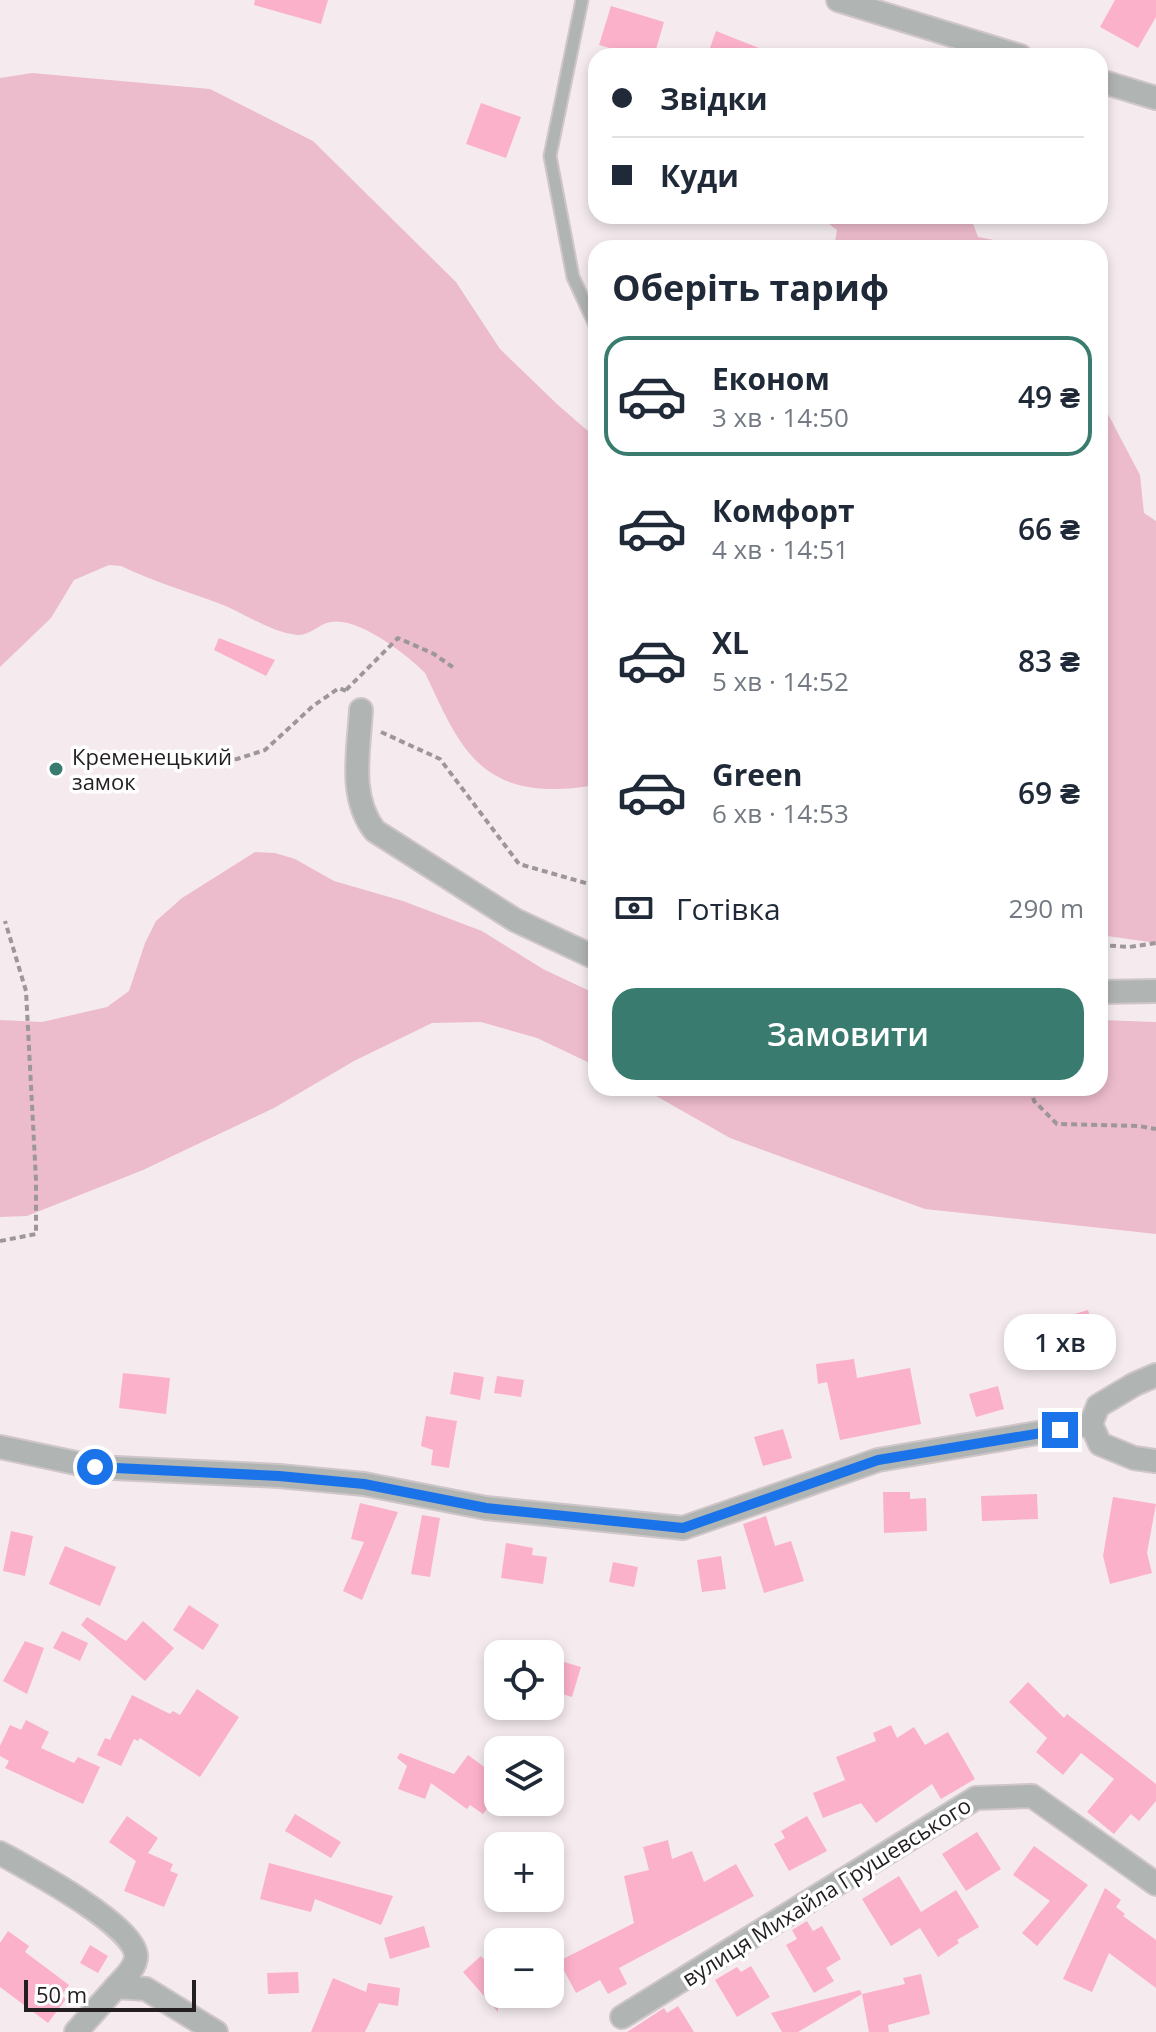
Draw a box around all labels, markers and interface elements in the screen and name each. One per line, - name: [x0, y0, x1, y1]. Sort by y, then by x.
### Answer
- text: Звідки: [660, 78, 768, 119]
- text: Куди: [660, 155, 739, 196]
- text: Оберіть тариф: [612, 263, 889, 312]
- text: Економ: [712, 358, 830, 399]
- icon: car: [616, 360, 688, 432]
- text: 49 ₴: [1018, 376, 1080, 417]
- text: 3 хв · 14:50: [712, 399, 849, 435]
- text: Комфорт: [712, 490, 855, 531]
- icon: car: [616, 492, 688, 564]
- text: 66 ₴: [1018, 508, 1080, 549]
- text: 4 хв · 14:51: [712, 531, 849, 567]
- text: XL: [712, 622, 749, 663]
- icon: car: [616, 624, 688, 696]
- text: 83 ₴: [1018, 640, 1080, 681]
- text: 5 хв · 14:52: [712, 663, 849, 699]
- place label: Кременецький замок: [72, 741, 232, 796]
- text: Green: [712, 754, 803, 795]
- icon: car: [616, 756, 688, 828]
- marker: Кременецький замок: [47, 760, 65, 778]
- text: 69 ₴: [1018, 772, 1080, 813]
- text: 6 хв · 14:53: [712, 795, 849, 831]
- icon: cash: [612, 886, 656, 930]
- text: Готівка: [676, 888, 781, 929]
- text: 290 m: [1009, 890, 1084, 926]
- button: Замовити: [612, 988, 1084, 1080]
- callout: 1 хв: [1004, 1314, 1116, 1370]
- text: 1 хв: [1034, 1324, 1086, 1360]
- route end: [1042, 1412, 1078, 1448]
- route start: [77, 1449, 113, 1485]
- map controls: [484, 1640, 564, 2008]
- button: locate: [484, 1640, 564, 1720]
- button: layers: [484, 1736, 564, 1816]
- street label: вулиця Михайла Грушевського: [676, 1789, 976, 1993]
- button: +: [484, 1832, 564, 1912]
- button: −: [484, 1928, 564, 2008]
- scale bar: [24, 1976, 196, 2012]
- text: 50 m: [36, 1979, 87, 2009]

